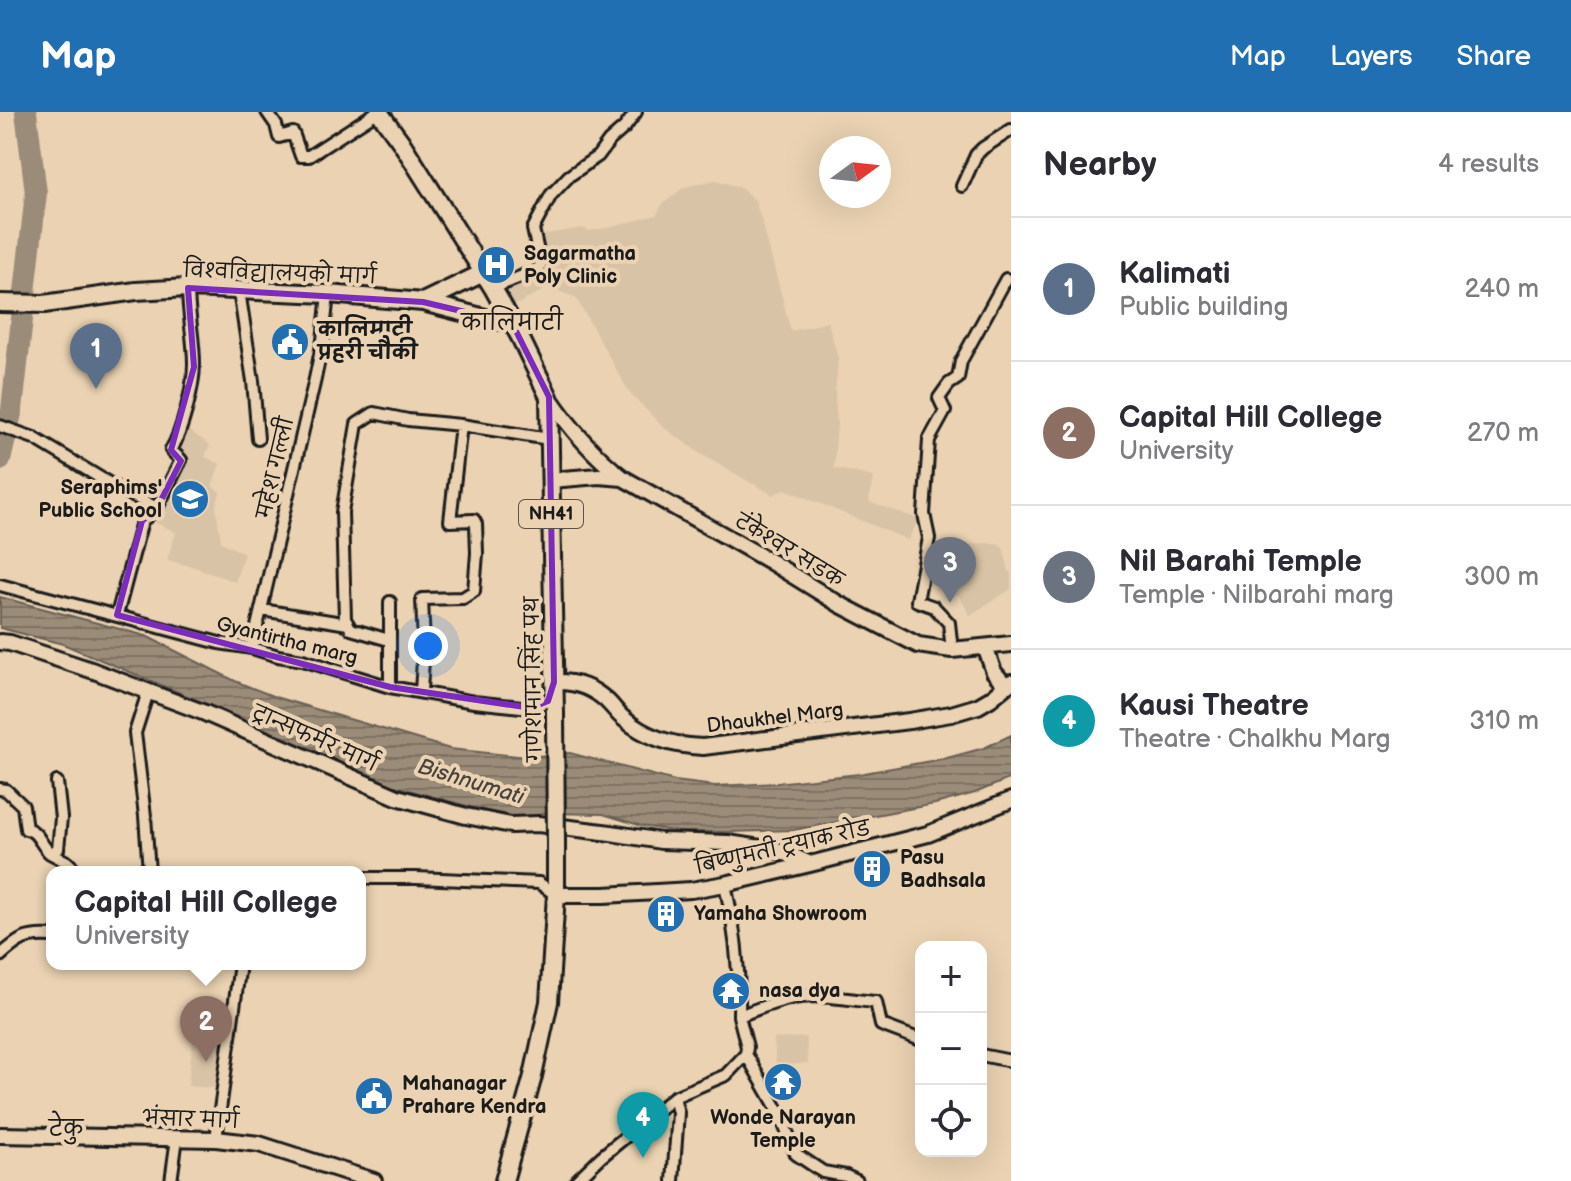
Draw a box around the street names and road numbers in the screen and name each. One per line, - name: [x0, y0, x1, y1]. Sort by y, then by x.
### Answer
- street label: विश्वविद्यालयको मार्ग: [182, 255, 378, 289]
- street label: महेश गल्ली: [248, 413, 300, 522]
- road number: NH41: [519, 500, 583, 528]
- street label: टंकेश्वर सडक: [730, 505, 851, 594]
- street label: गणेशमान सिंह पथ: [517, 595, 547, 763]
- street label: Gyantirtha marg: [214, 612, 360, 670]
- street label: ट्रान्सफर्मर मार्ग: [248, 696, 384, 778]
- street label: Dhaukhel Marg: [705, 698, 845, 738]
- street label: बिष्णुमती ट्रयाक रोड: [691, 812, 874, 881]
- street label: भंसार मार्ग: [142, 1102, 240, 1134]

